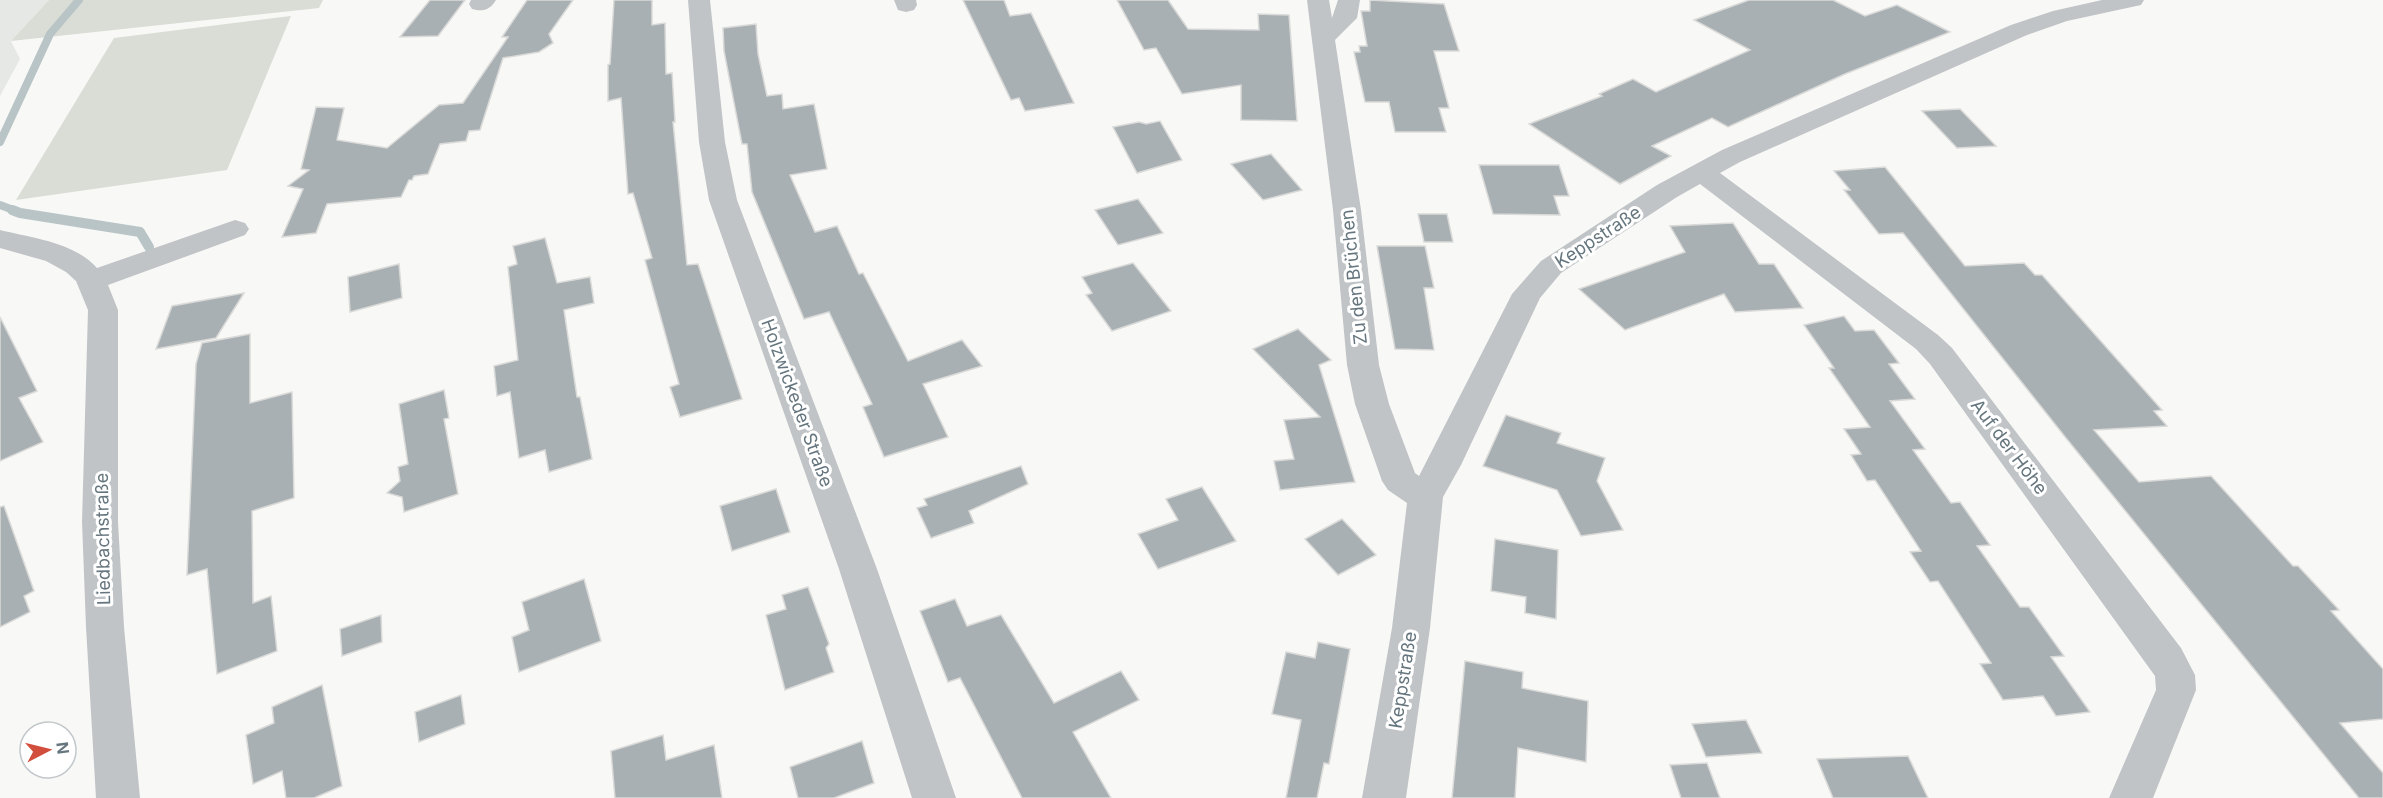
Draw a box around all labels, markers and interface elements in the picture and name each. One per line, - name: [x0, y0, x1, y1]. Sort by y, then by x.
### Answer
- street label: Keppstraße: [1551, 201, 1644, 272]
- street label: Zu den Brüchen: [1336, 209, 1371, 346]
- street label: Holzwickeder Straße: [757, 316, 838, 490]
- street label: Auf der Höhe: [1967, 395, 2052, 498]
- street label: Liedbachstraße: [91, 473, 114, 605]
- street label: Keppstraße: [1384, 630, 1421, 730]
- north arrow: [18, 720, 78, 780]
- text: N: [52, 741, 74, 755]

